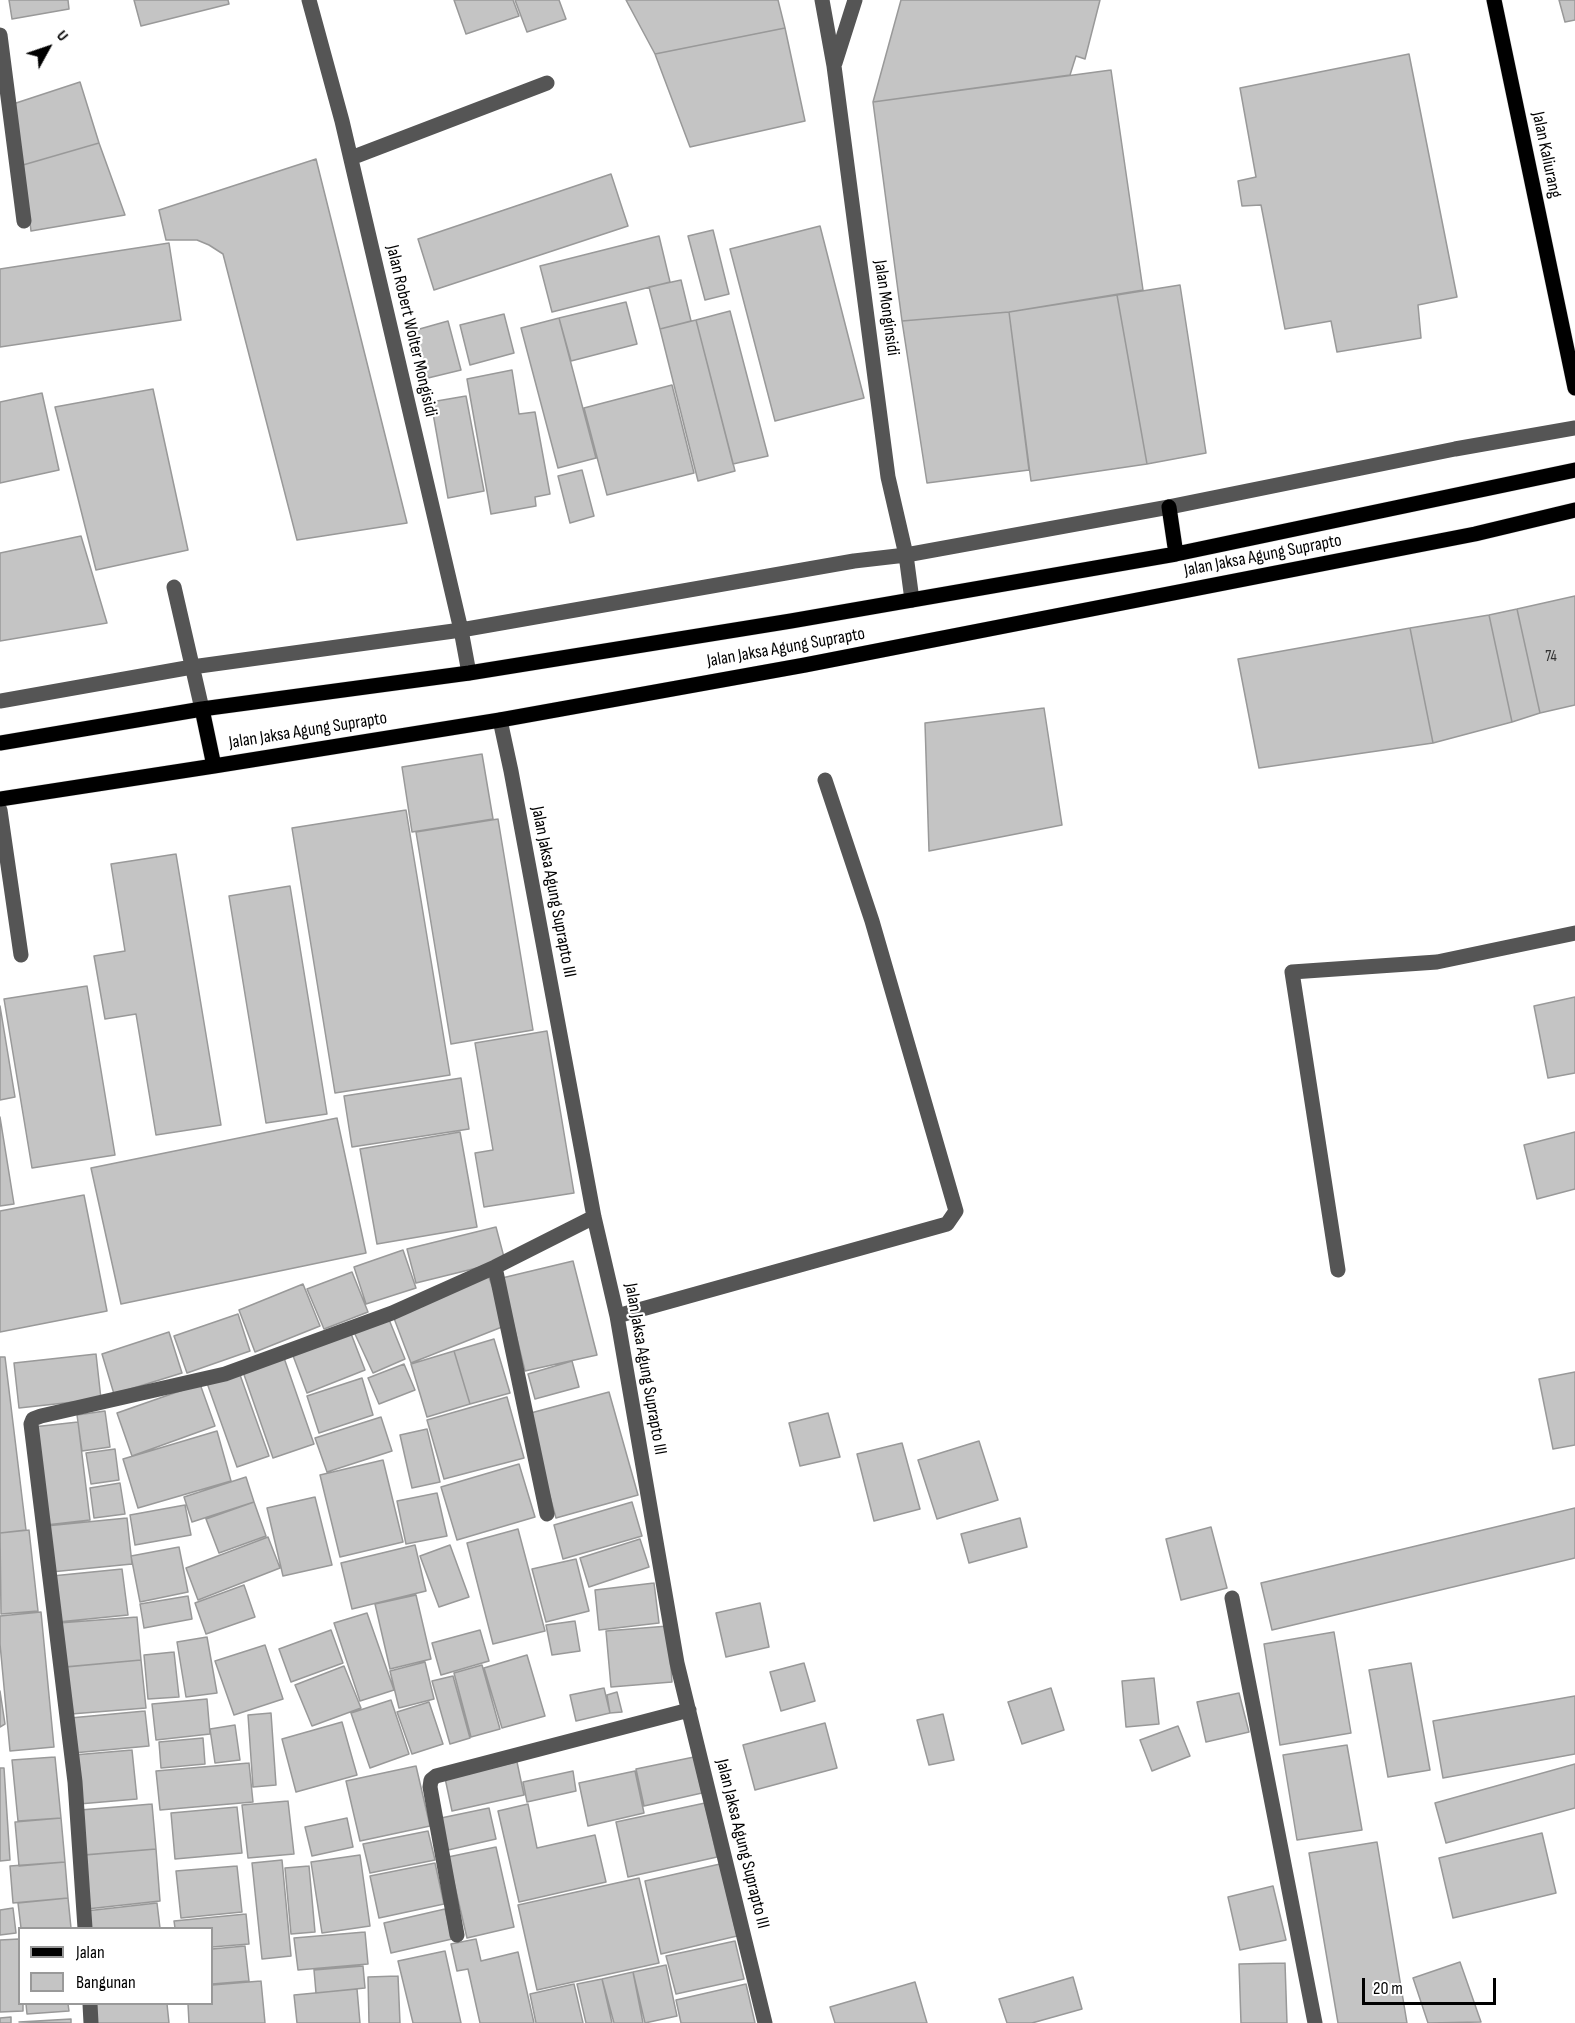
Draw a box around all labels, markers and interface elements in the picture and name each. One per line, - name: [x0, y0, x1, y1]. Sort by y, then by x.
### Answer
- north arrow: [18, 18, 78, 78]
- text: U: [52, 27, 72, 45]
- street label: Jalan Kaliurang: [1526, 110, 1566, 200]
- street label: Jalan Robert Wolter Mongisidi: [381, 243, 441, 419]
- street label: Jalan Monginsidi: [869, 259, 903, 357]
- street label: Jalan Jaksa Agung Suprapto: [1182, 530, 1344, 582]
- street label: Jalan Jaksa Agung Suprapto: [705, 623, 867, 673]
- house number: 74: [1545, 648, 1557, 666]
- street label: Jalan Jaksa Agung Suprapto: [227, 708, 389, 754]
- street label: Jalan Jaksa Agung Suprapto III: [526, 805, 580, 979]
- street label: Jalan Jaksa Agung Suprapto III: [619, 1282, 671, 1456]
- street label: Jalan Jaksa Agung Suprapto III: [710, 1757, 774, 1931]
- legend: [18, 1927, 213, 2005]
- text: Jalan: [76, 1942, 105, 1963]
- scale bar: [1365, 1966, 1498, 2004]
- text: Bangunan: [76, 1972, 136, 1993]
- text: 20 m: [1373, 1978, 1403, 1999]

